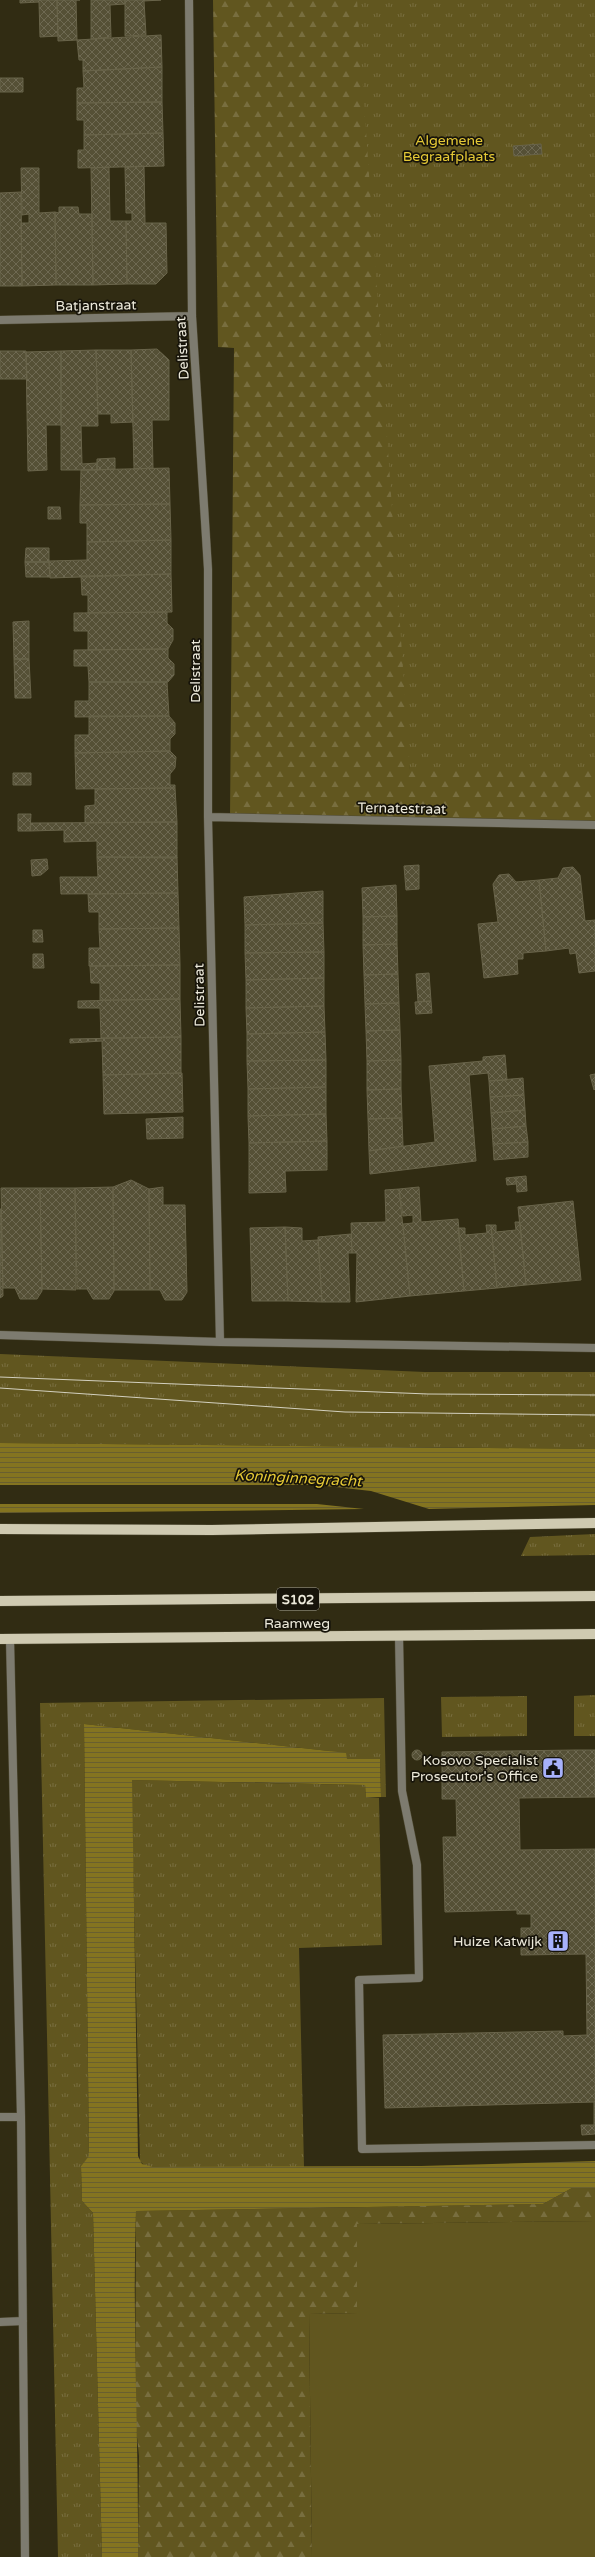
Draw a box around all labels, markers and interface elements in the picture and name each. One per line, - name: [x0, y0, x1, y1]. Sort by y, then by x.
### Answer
- park label: Algemene Begraafplaats: [403, 132, 496, 165]
- street label: Batjanstraat: [55, 296, 137, 315]
- street label: Delistraat: [172, 315, 193, 380]
- street label: Delistraat: [187, 639, 204, 703]
- street label: Ternatestraat: [358, 799, 447, 818]
- street label: Delistraat: [190, 962, 209, 1027]
- water label: Koninginnegracht: [234, 1466, 364, 1490]
- road number: S102: [277, 1588, 319, 1610]
- street label: Raamweg: [264, 1615, 330, 1632]
- place label: Kosovo Specialist Prosecutor's Office: [411, 1752, 539, 1785]
- public building icon: Kosovo Specialist Prosecutor's Office: [540, 1755, 566, 1781]
- building icon: Huize Katwijk: [545, 1928, 571, 1954]
- place label: Huize Katwijk: [453, 1933, 542, 1950]

